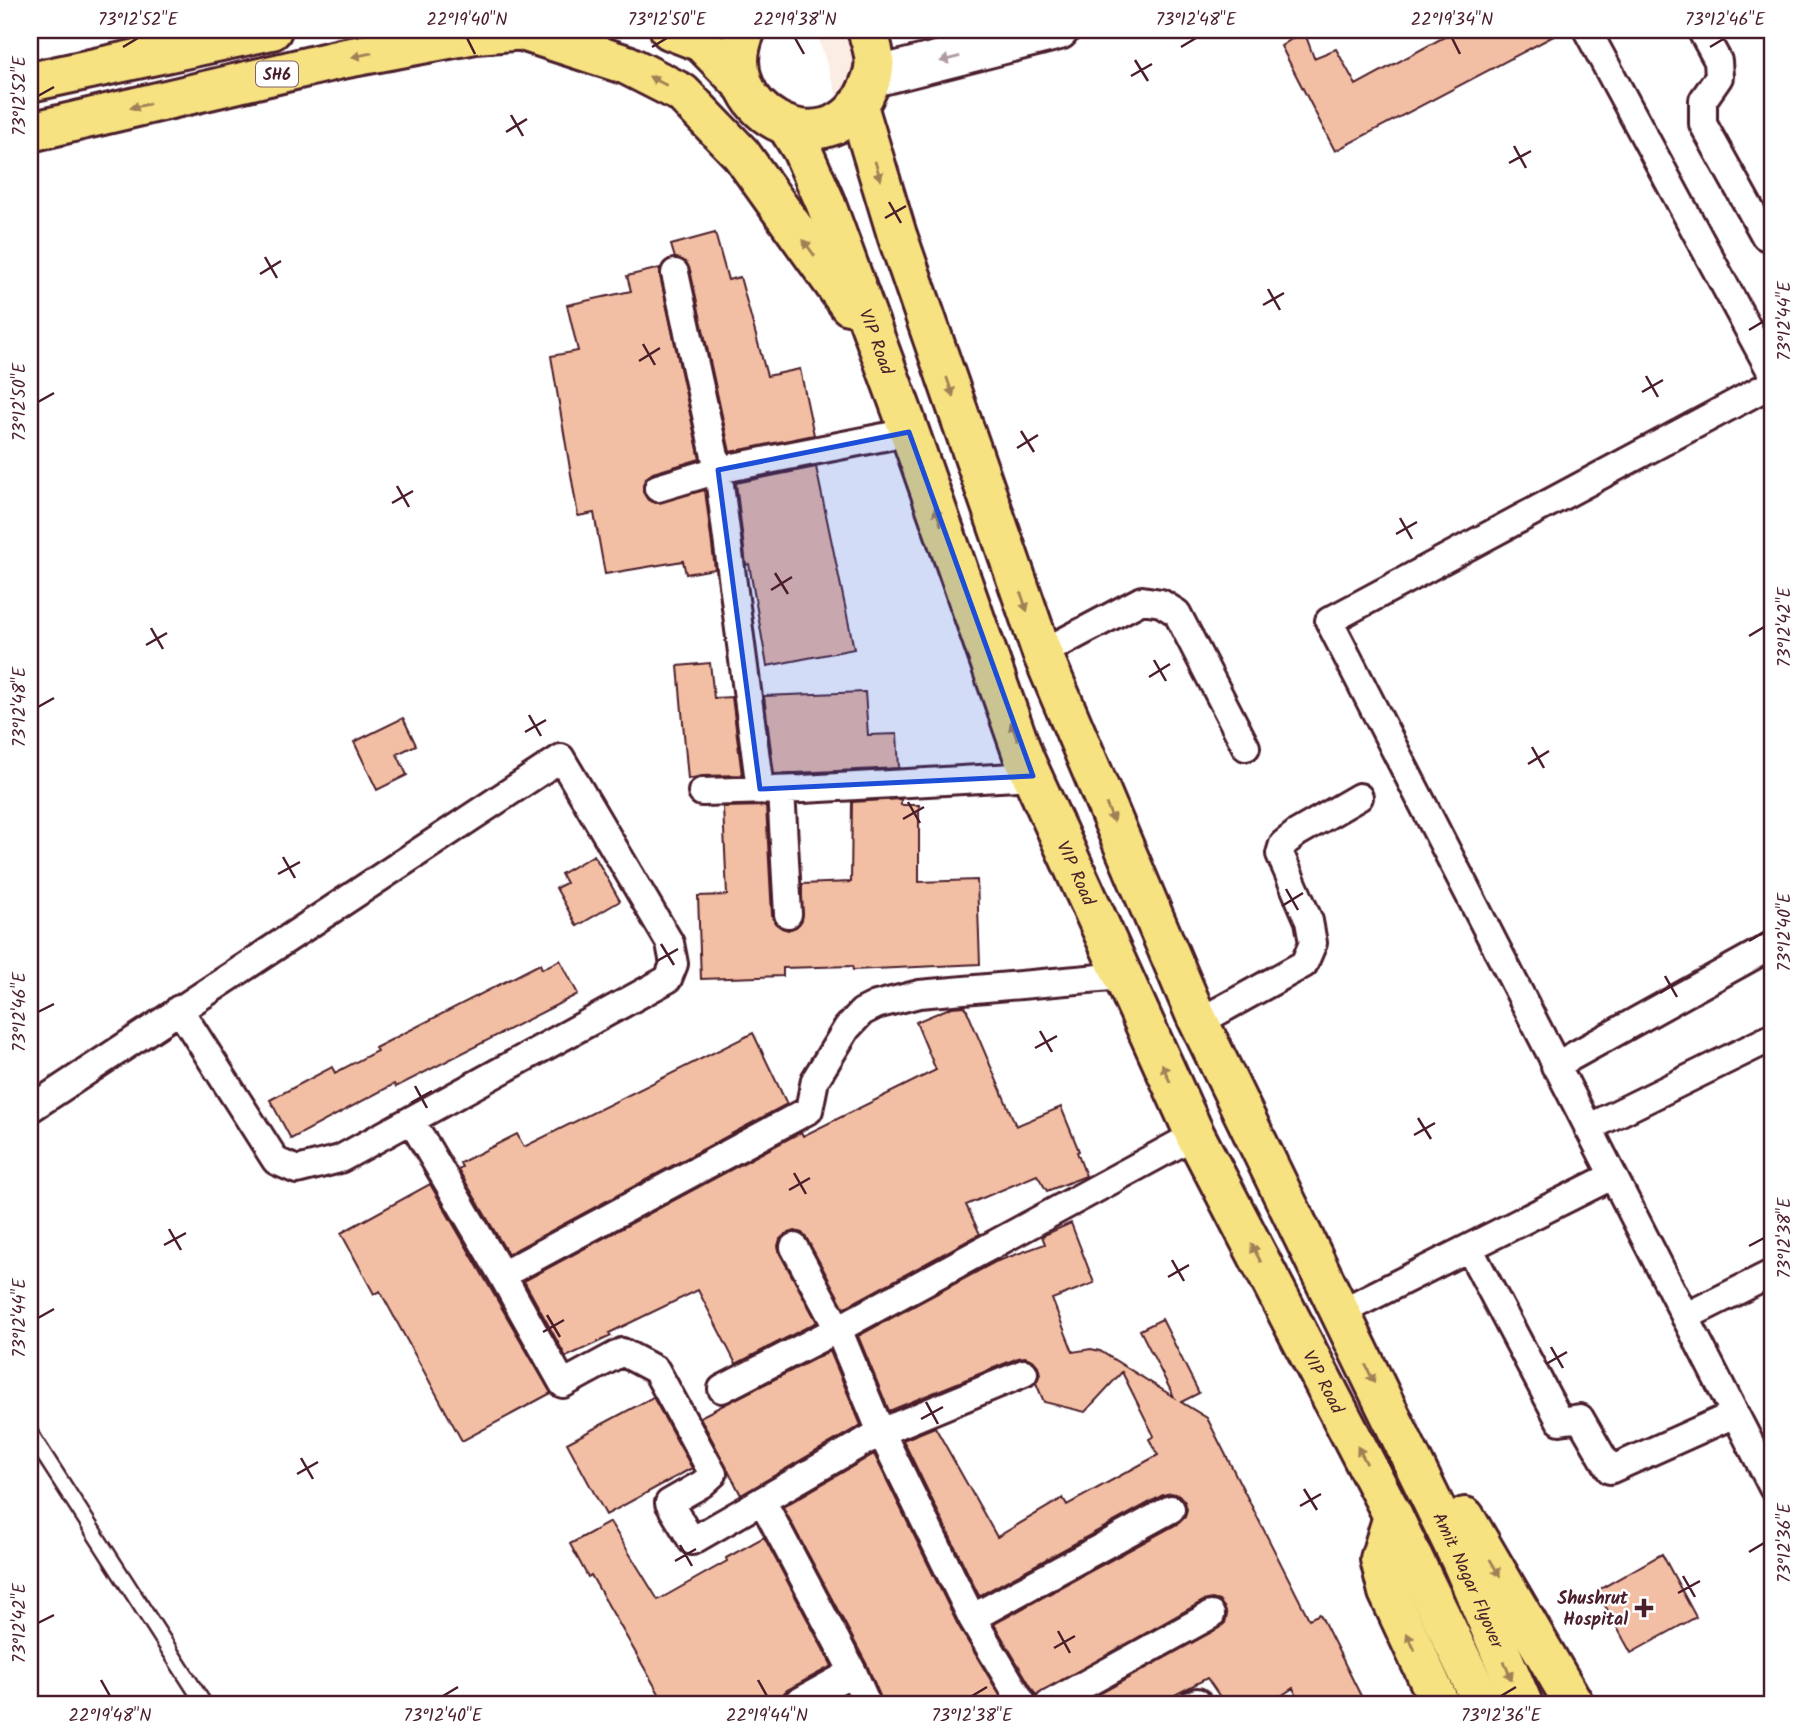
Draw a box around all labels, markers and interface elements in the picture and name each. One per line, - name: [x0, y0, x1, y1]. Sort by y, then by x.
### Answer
- text: 73°12'52"E: [98, 6, 178, 35]
- text: 22°19'40"N: [426, 6, 508, 35]
- text: 73°12'50"E: [628, 6, 707, 35]
- text: 22°19'38"N: [753, 6, 837, 35]
- text: 73°12'48"E: [1156, 6, 1237, 35]
- text: 22°19'34"N: [1411, 6, 1493, 35]
- text: 73°12'46"E: [1685, 6, 1765, 35]
- one-way arrow: [351, 50, 373, 61]
- one-way arrow: [939, 54, 961, 65]
- text: 73°12'52"E: [6, 56, 35, 136]
- road number: SH6: [256, 61, 298, 86]
- one-way arrow: [648, 75, 668, 87]
- one-way arrow: [129, 101, 151, 112]
- one-way arrow: [873, 161, 883, 182]
- one-way arrow: [802, 239, 816, 257]
- text: 73°12'44"E: [1771, 281, 1800, 361]
- street label: VIP Road: [850, 305, 901, 380]
- text: 73°12'50"E: [6, 362, 35, 441]
- one-way arrow: [945, 377, 956, 398]
- one-way arrow: [932, 506, 943, 527]
- text: 73°12'42"E: [1771, 586, 1800, 667]
- one-way arrow: [1019, 591, 1030, 612]
- text: 73°12'48"E: [6, 666, 35, 747]
- one-way arrow: [1008, 720, 1019, 741]
- one-way arrow: [1104, 802, 1115, 823]
- street label: VIP Road: [1047, 837, 1103, 912]
- text: 73°12'40"E: [1771, 892, 1800, 971]
- text: 73°12'46"E: [6, 972, 35, 1052]
- one-way arrow: [1161, 1063, 1172, 1083]
- text: 73°12'38"E: [1771, 1197, 1800, 1279]
- one-way arrow: [1251, 1243, 1263, 1263]
- text: 73°12'44"E: [6, 1278, 35, 1358]
- street label: VIP Road: [1293, 1346, 1351, 1421]
- one-way arrow: [1364, 1364, 1376, 1384]
- one-way arrow: [1356, 1445, 1367, 1465]
- text: 73°12'36"E: [1771, 1502, 1800, 1583]
- street label: Amit Nagar Flyover: [1423, 1508, 1511, 1654]
- one-way arrow: [1488, 1558, 1501, 1577]
- text: 73°12'42"E: [6, 1582, 35, 1663]
- place label: Shushrut Hospital: [1557, 1585, 1629, 1635]
- marker: Shushrut Hospital: [1634, 1598, 1654, 1618]
- one-way arrow: [1405, 1632, 1417, 1652]
- one-way arrow: [1503, 1661, 1514, 1682]
- text: 22°19'48"N: [69, 1702, 151, 1731]
- text: 73°12'40"E: [404, 1702, 483, 1731]
- text: 22°19'44"N: [726, 1702, 808, 1731]
- text: 73°12'38"E: [932, 1702, 1013, 1731]
- text: 73°12'36"E: [1461, 1702, 1542, 1731]

